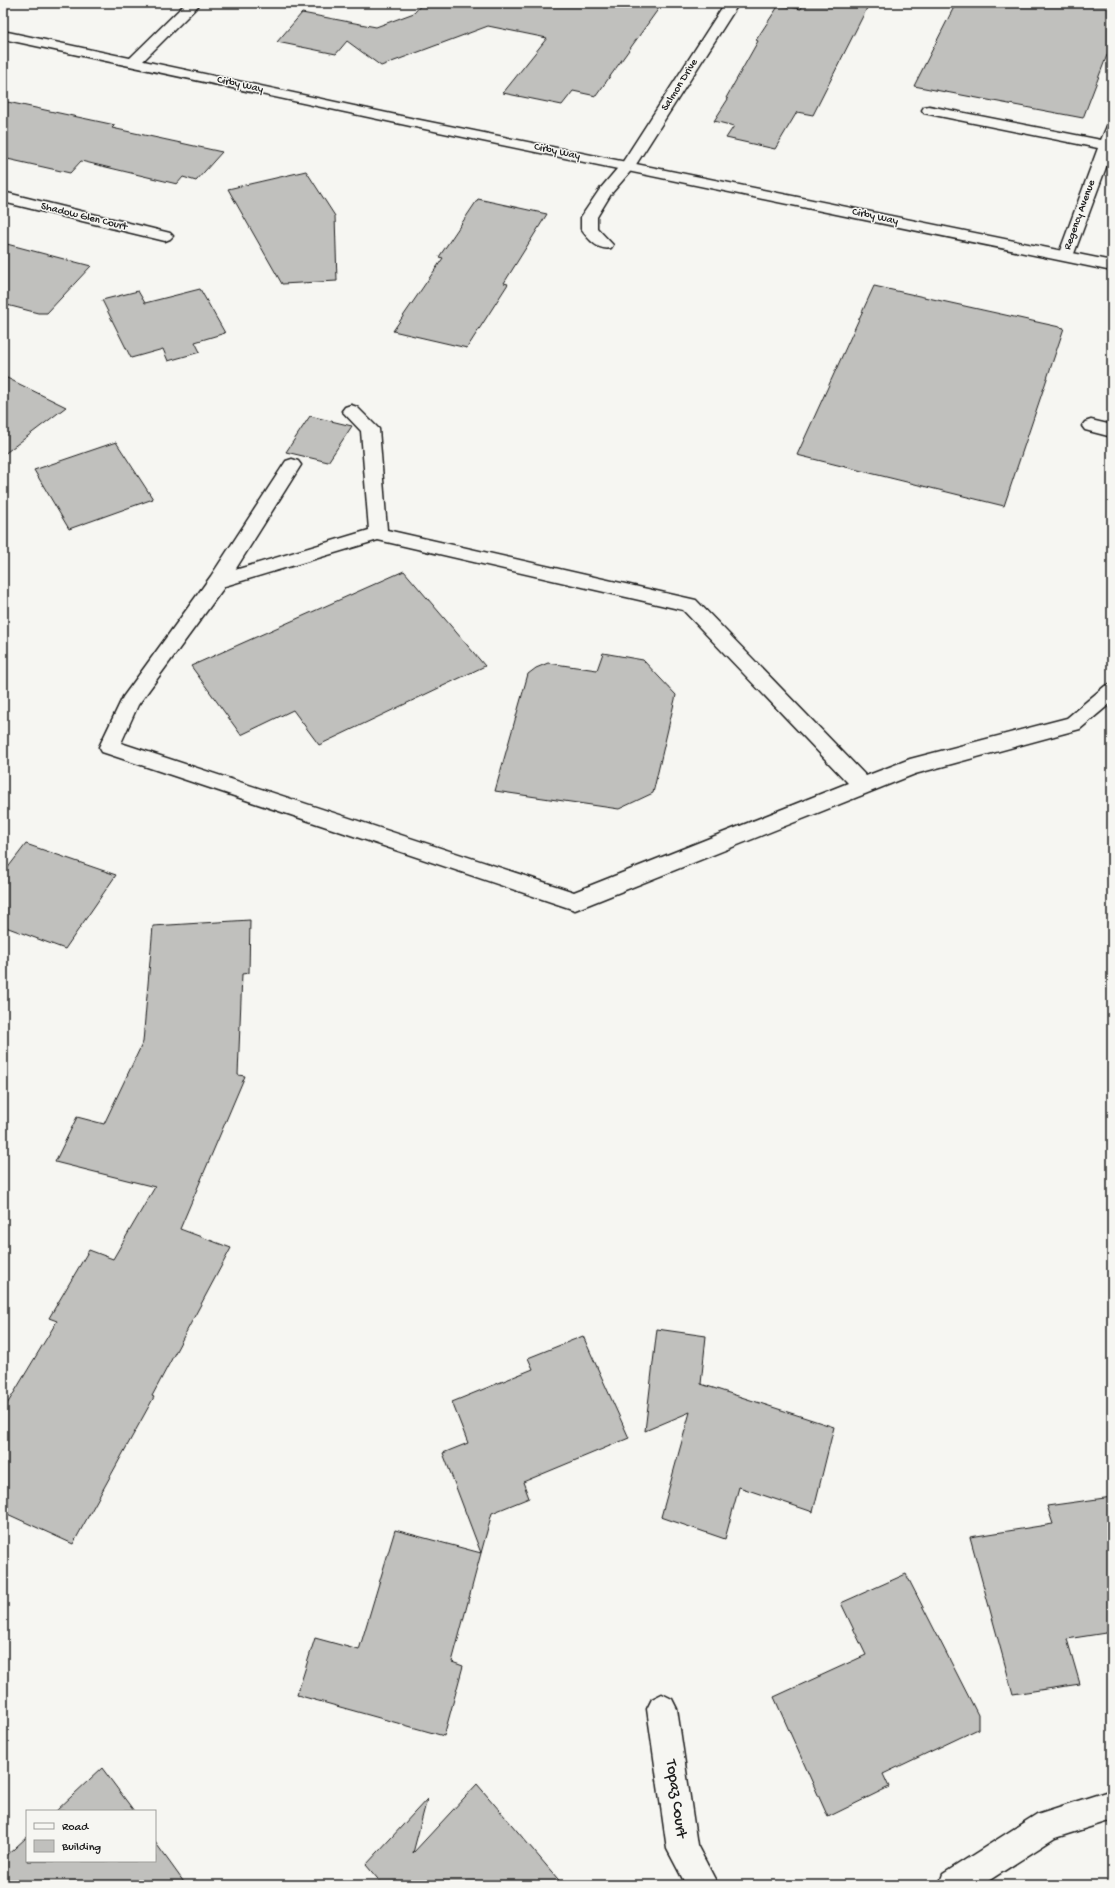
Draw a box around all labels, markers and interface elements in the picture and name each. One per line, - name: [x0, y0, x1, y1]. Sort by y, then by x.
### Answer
- street label: Salmon Drive: [659, 57, 701, 113]
- street label: Cirby Way: [216, 74, 265, 96]
- street label: Cirby Way: [533, 141, 582, 163]
- street label: Regency Avenue: [1062, 178, 1098, 252]
- street label: Shadow Glen Court: [40, 200, 130, 234]
- street label: Cirby Way: [851, 206, 900, 228]
- street label: Topaz Court: [660, 1758, 690, 1841]
- legend: [26, 1810, 156, 1862]
- text: Road: [62, 1821, 89, 1835]
- text: Building: [61, 1841, 101, 1855]

